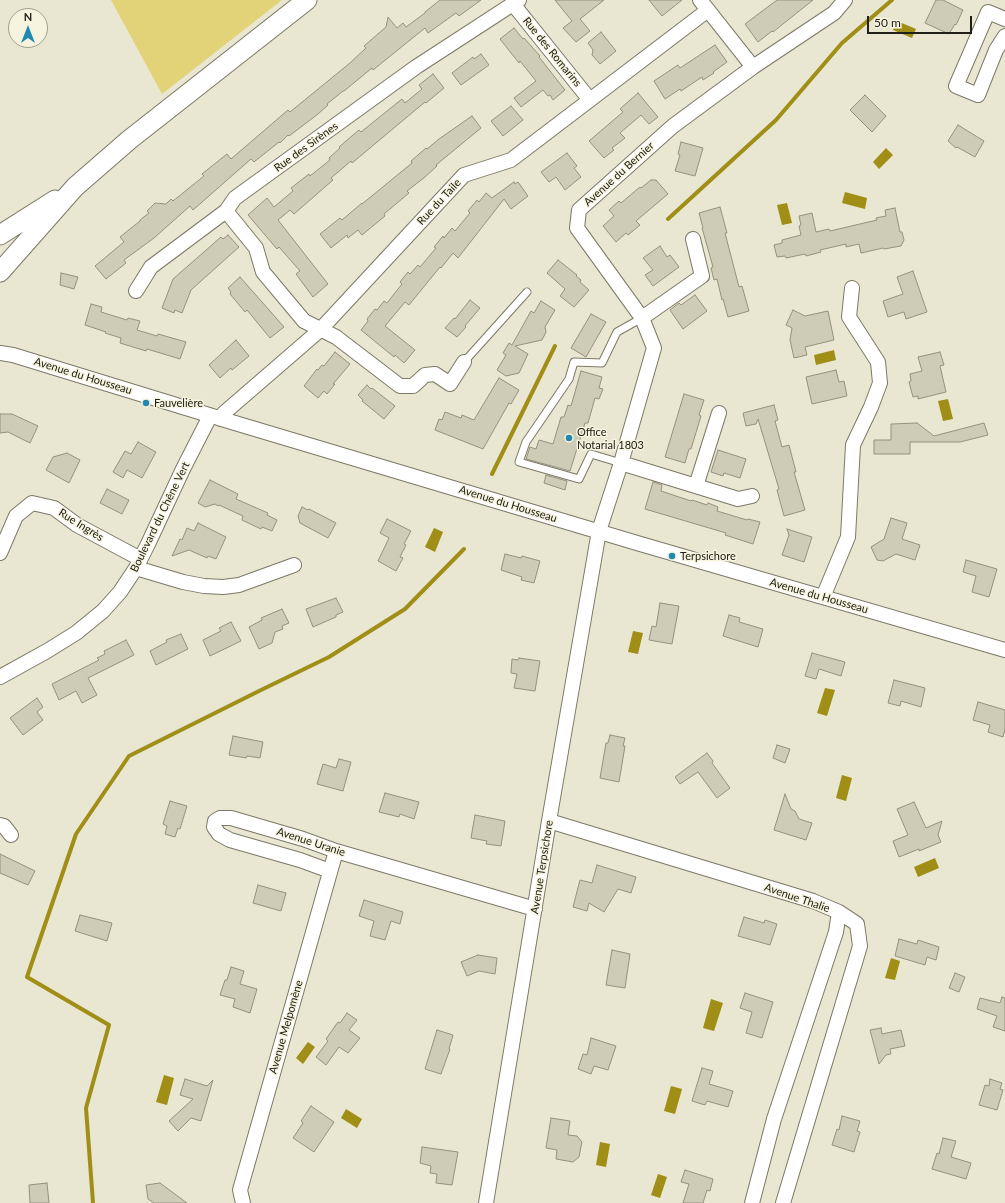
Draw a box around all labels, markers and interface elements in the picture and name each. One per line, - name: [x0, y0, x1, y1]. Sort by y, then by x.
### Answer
- north arrow: [8, 8, 48, 48]
- scale bar: [869, 8, 974, 34]
- text: N: [24, 10, 32, 23]
- street label: Rue des Romarins: [520, 15, 584, 89]
- text: 50 m: [874, 15, 901, 30]
- street label: Rue des Sirènes: [271, 119, 341, 175]
- street label: Avenue du Bernier: [581, 139, 657, 209]
- street label: Rue du Taile: [414, 176, 464, 228]
- street label: Avenue du Housseau: [32, 355, 134, 397]
- place label: Fauvelière: [154, 396, 203, 410]
- marker: Fauvelière: [141, 398, 151, 408]
- place label: Office Notarial 1803: [577, 425, 644, 451]
- marker: Office Notarial 1803: [564, 433, 574, 443]
- street label: Boulevard du Chêne Vert: [128, 460, 192, 574]
- street label: Avenue du Housseau: [457, 483, 559, 525]
- street label: Rue Ingrès: [56, 506, 106, 544]
- place label: Terpsichore: [680, 549, 736, 563]
- marker: Terpsichore: [667, 551, 677, 561]
- street label: Avenue du Housseau: [768, 576, 870, 616]
- street label: Avenue Terpsichore: [528, 819, 556, 915]
- street label: Avenue Uranie: [275, 825, 347, 859]
- street label: Avenue Thalie: [763, 881, 831, 915]
- street label: Avenue Melpomène: [266, 979, 306, 1075]

